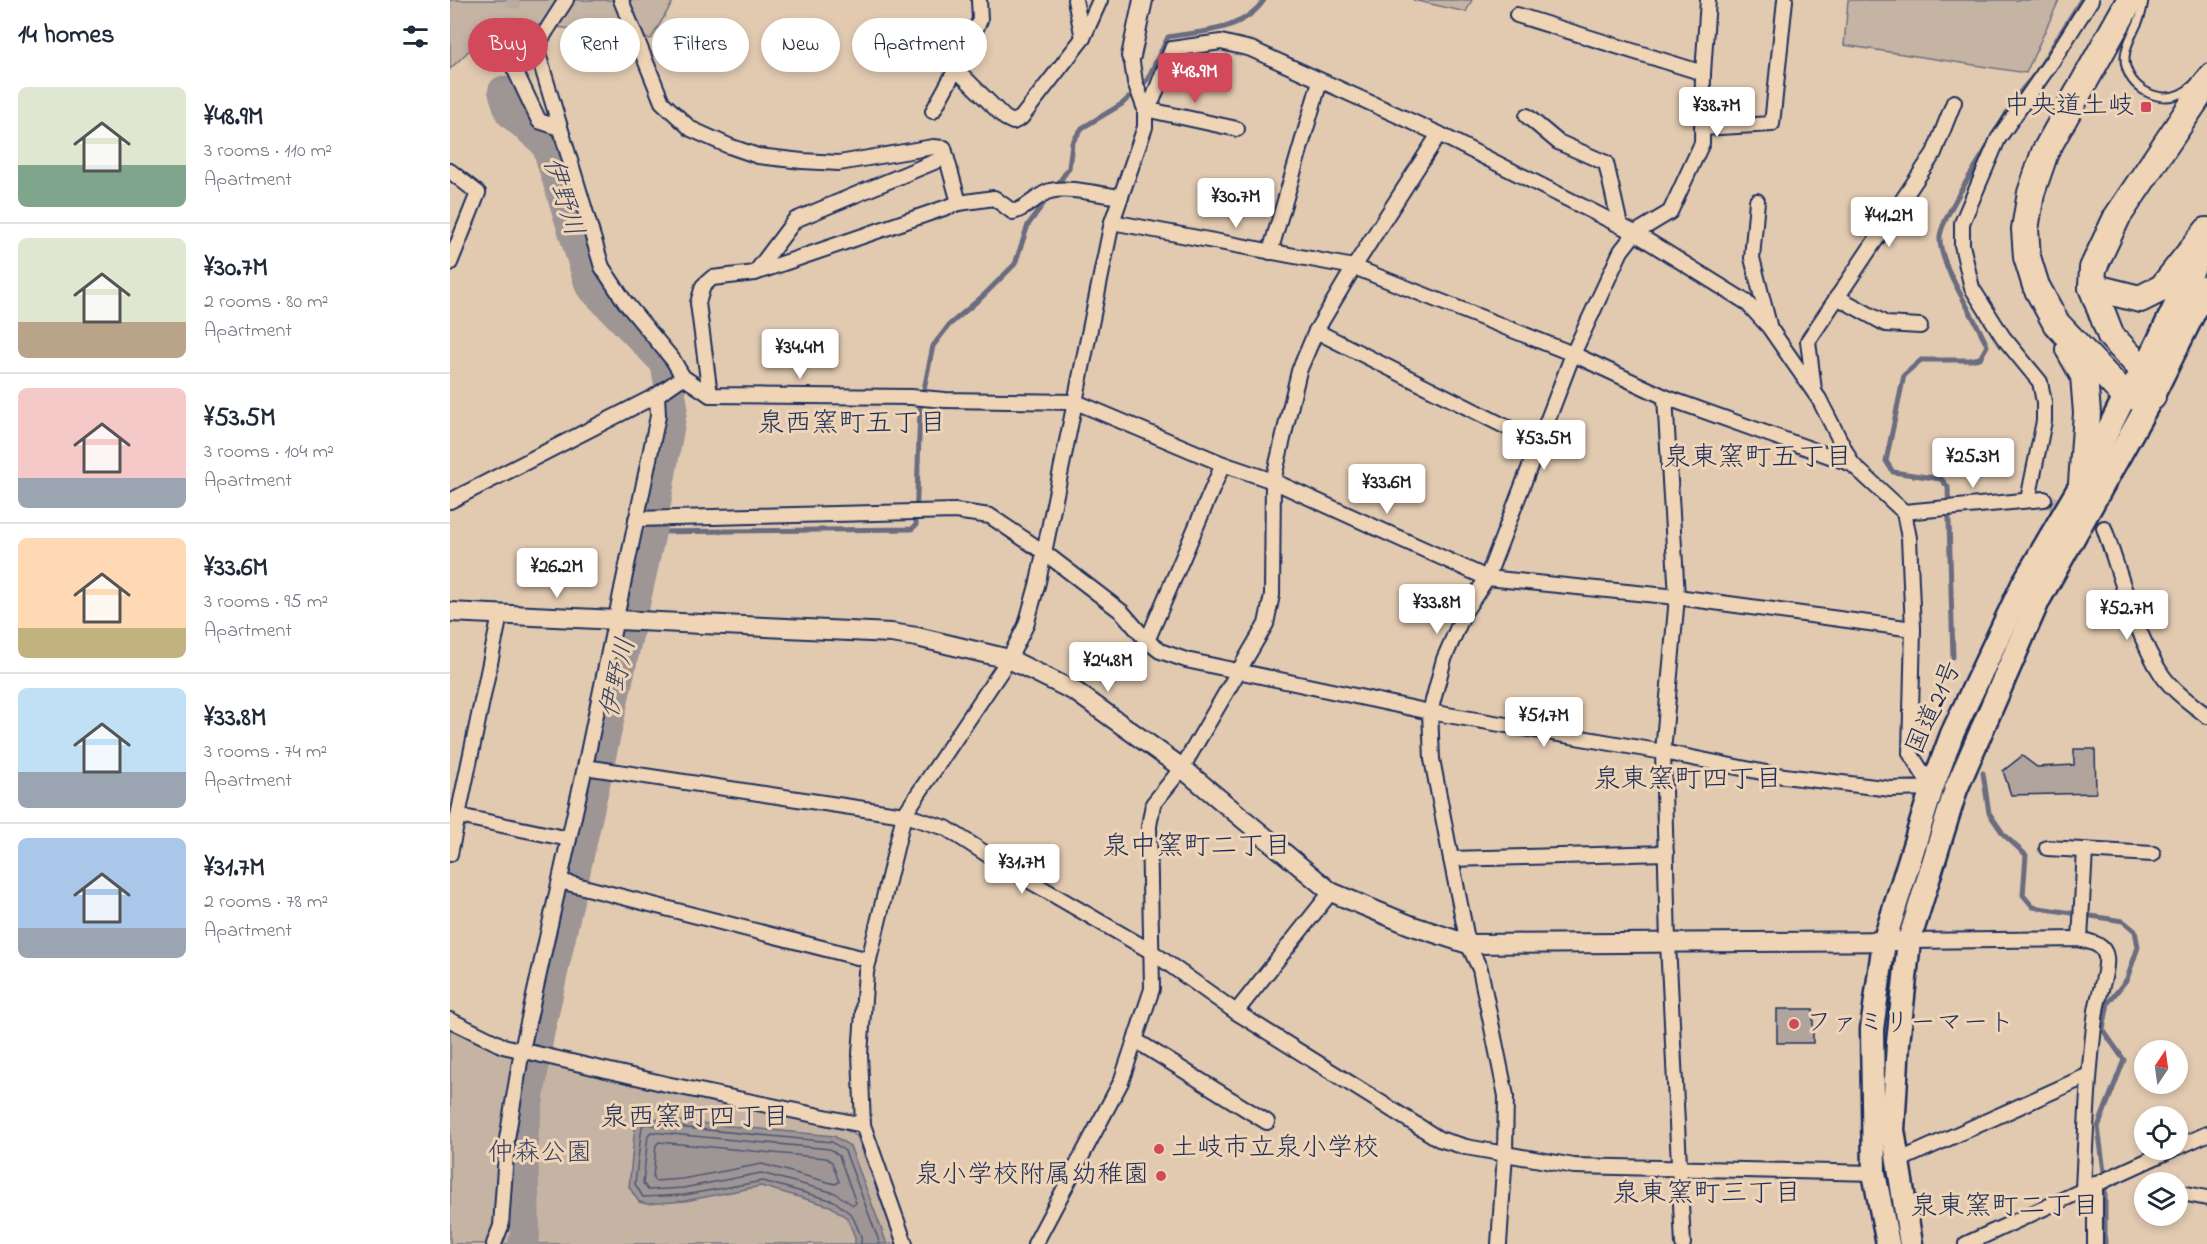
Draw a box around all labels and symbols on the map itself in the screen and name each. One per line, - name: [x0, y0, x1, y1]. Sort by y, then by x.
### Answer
- pin: ¥48.9M: [1146, 53, 1244, 104]
- pin: ¥38.7M: [1668, 87, 1766, 138]
- place label: 中央道土岐: [2004, 88, 2134, 126]
- marker: 中央道土岐: [2139, 100, 2153, 114]
- water label: 伊野川: [532, 153, 592, 241]
- pin: ¥30.7M: [1187, 178, 1285, 229]
- pin: ¥41.2M: [1840, 197, 1938, 248]
- pin: ¥34.4M: [751, 329, 849, 380]
- district label: 泉西窯町五丁目: [758, 405, 947, 444]
- pin: ¥53.5M: [1495, 420, 1593, 471]
- pin: ¥25.3M: [1924, 438, 2022, 489]
- district label: 泉東窯町五丁目: [1664, 439, 1853, 478]
- pin: ¥33.6M: [1338, 464, 1436, 515]
- pin: ¥26.2M: [508, 548, 606, 599]
- pin: ¥33.8M: [1388, 584, 1486, 635]
- pin: ¥52.7M: [2078, 590, 2176, 641]
- water label: 伊野川: [591, 634, 647, 722]
- pin: ¥24.8M: [1059, 642, 1157, 693]
- street label: 国道21号: [1897, 655, 1973, 761]
- pin: ¥51.7M: [1495, 697, 1593, 748]
- district label: 泉東窯町四丁目: [1594, 761, 1783, 800]
- district label: 泉中窯町二丁目: [1103, 828, 1292, 867]
- pin: ¥31.7M: [973, 844, 1071, 895]
- place label: ファミリーマート: [1806, 1005, 2015, 1043]
- marker: ファミリーマート: [1787, 1017, 1801, 1031]
- north arrow: [2134, 1040, 2188, 1094]
- district label: 泉西窯町四丁目: [601, 1099, 790, 1138]
- place label: 土岐市立泉小学校: [1171, 1130, 1379, 1168]
- park label: 仲森公園: [488, 1135, 592, 1173]
- marker: 土岐市立泉小学校: [1152, 1142, 1166, 1156]
- place label: 泉小学校附属幼稚園: [915, 1157, 1149, 1195]
- marker: 泉小学校附属幼稚園: [1154, 1169, 1168, 1183]
- district label: 泉東窯町三丁目: [1613, 1175, 1802, 1214]
- district label: 泉東窯町二丁目: [1911, 1188, 2100, 1227]

